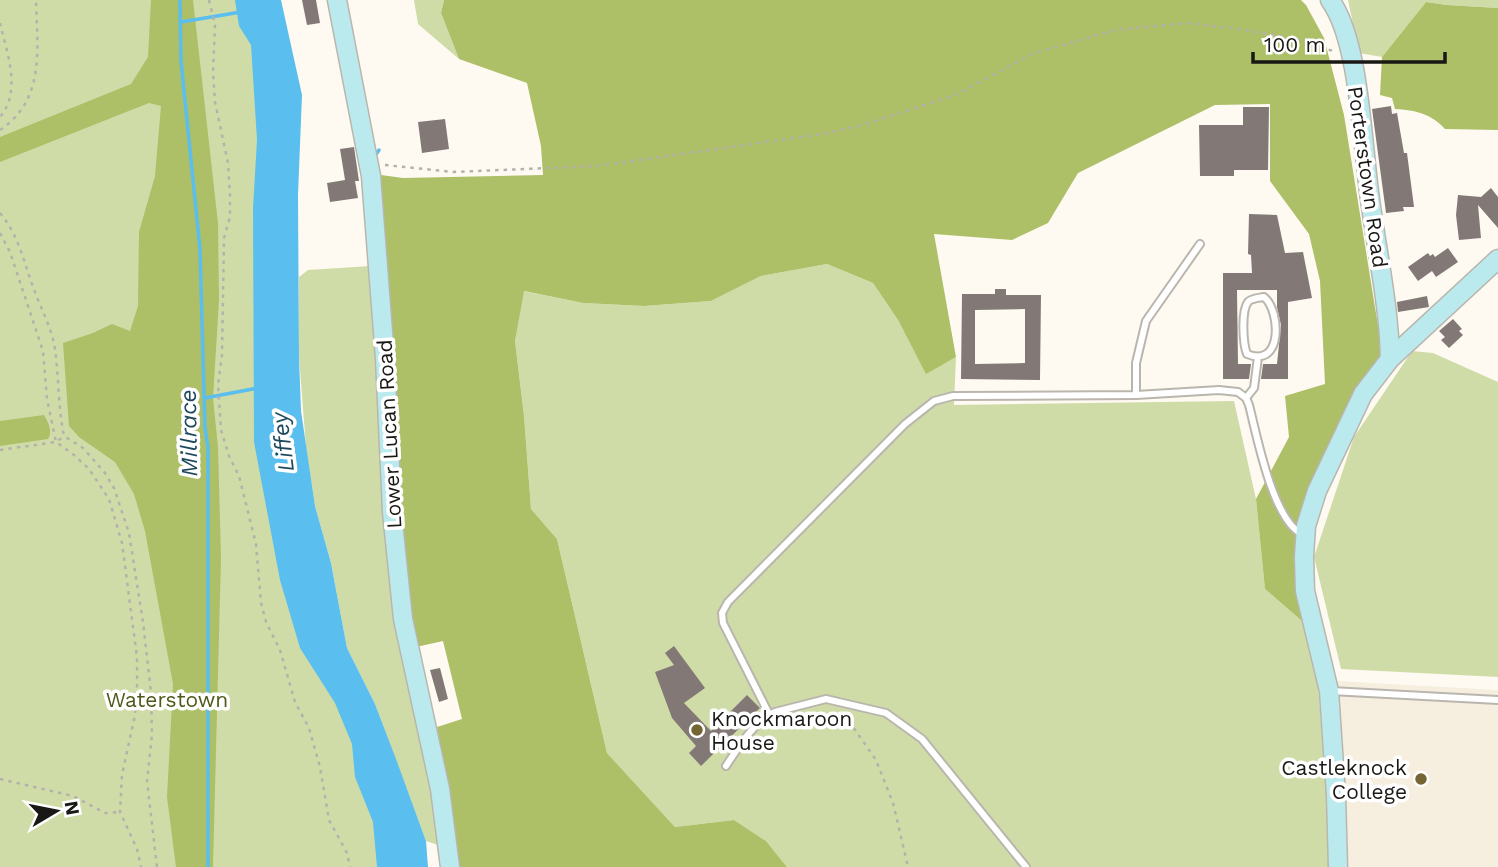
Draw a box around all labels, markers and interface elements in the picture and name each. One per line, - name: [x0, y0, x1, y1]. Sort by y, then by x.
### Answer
- scale bar: [1253, 21, 1446, 65]
- text: 100 m: [1264, 32, 1326, 57]
- street label: Porterstown Road: [1343, 84, 1393, 270]
- street label: Lower Lucan Road: [372, 339, 406, 529]
- water label: Millrace: [175, 389, 203, 477]
- water label: Liffey: [266, 409, 300, 473]
- park label: Waterstown: [106, 687, 228, 712]
- place label: Knockmaroon House: [711, 706, 852, 755]
- marker: Knockmaroon House: [689, 722, 705, 738]
- place label: Castleknock College: [1281, 755, 1407, 804]
- marker: Castleknock College: [1413, 771, 1429, 787]
- north arrow: [21, 776, 91, 846]
- text: N: [60, 799, 85, 817]

